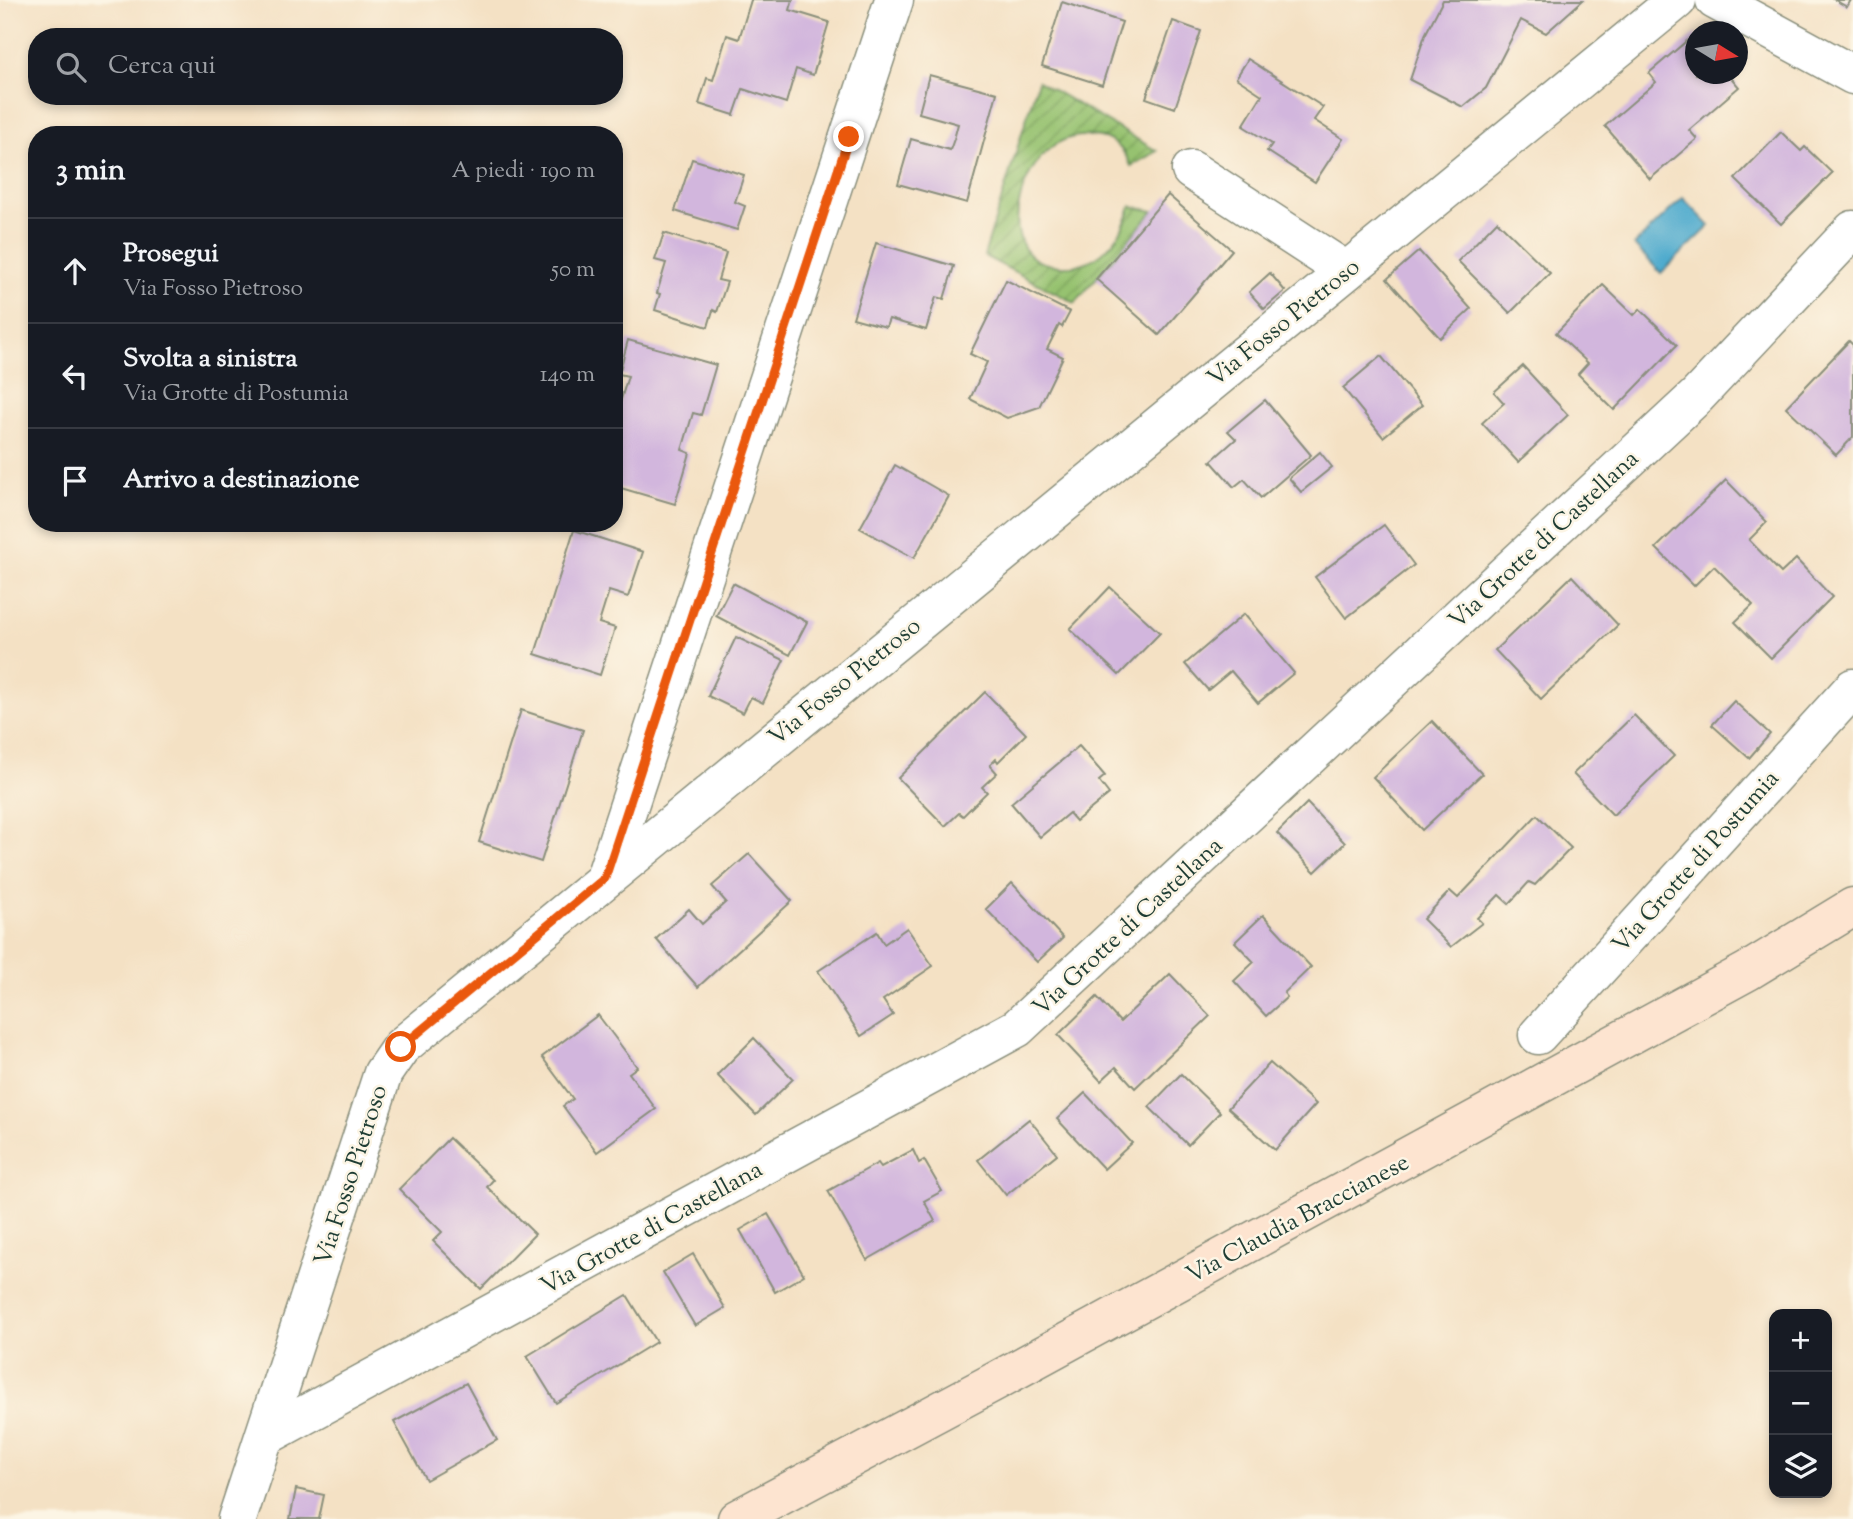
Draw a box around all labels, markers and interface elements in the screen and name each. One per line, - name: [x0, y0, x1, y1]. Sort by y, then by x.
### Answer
- north arrow: [1685, 21, 1748, 84]
- search box: [28, 28, 623, 105]
- icon: search: [52, 48, 90, 86]
- text: Cerca qui: [108, 48, 216, 85]
- route end: [833, 121, 864, 152]
- text: 3 min: [56, 150, 126, 193]
- text: A piedi · 190 m: [452, 155, 595, 188]
- text: Prosegui: [123, 236, 219, 273]
- street label: Via Fosso Pietroso: [1201, 251, 1368, 396]
- icon: ahead: [56, 252, 94, 290]
- text: 50 m: [551, 254, 595, 287]
- text: Via Fosso Pietroso: [123, 273, 303, 306]
- text: Svolta a sinistra: [123, 341, 298, 378]
- icon: left: [56, 357, 94, 395]
- text: 140 m: [540, 359, 595, 392]
- text: Via Grotte di Postumia: [123, 378, 349, 411]
- street label: Via Grotte di Castellana: [1442, 443, 1647, 638]
- icon: arrive: [56, 462, 94, 500]
- text: Arrivo a destinazione: [123, 462, 359, 499]
- street label: Via Fosso Pietroso: [762, 610, 929, 755]
- street label: Via Grotte di Postumia: [1605, 763, 1788, 961]
- street label: Via Grotte di Castellana: [1026, 830, 1231, 1025]
- route start: [385, 1031, 416, 1062]
- street label: Via Fosso Pietroso: [307, 1081, 397, 1270]
- street label: Via Claudia Braccianese: [1180, 1146, 1416, 1293]
- street label: Via Grotte di Castellana: [535, 1153, 769, 1304]
- map controls: [1769, 1309, 1832, 1498]
- button: +: [1769, 1309, 1832, 1372]
- button: −: [1769, 1372, 1832, 1435]
- button: layers: [1769, 1435, 1832, 1498]

